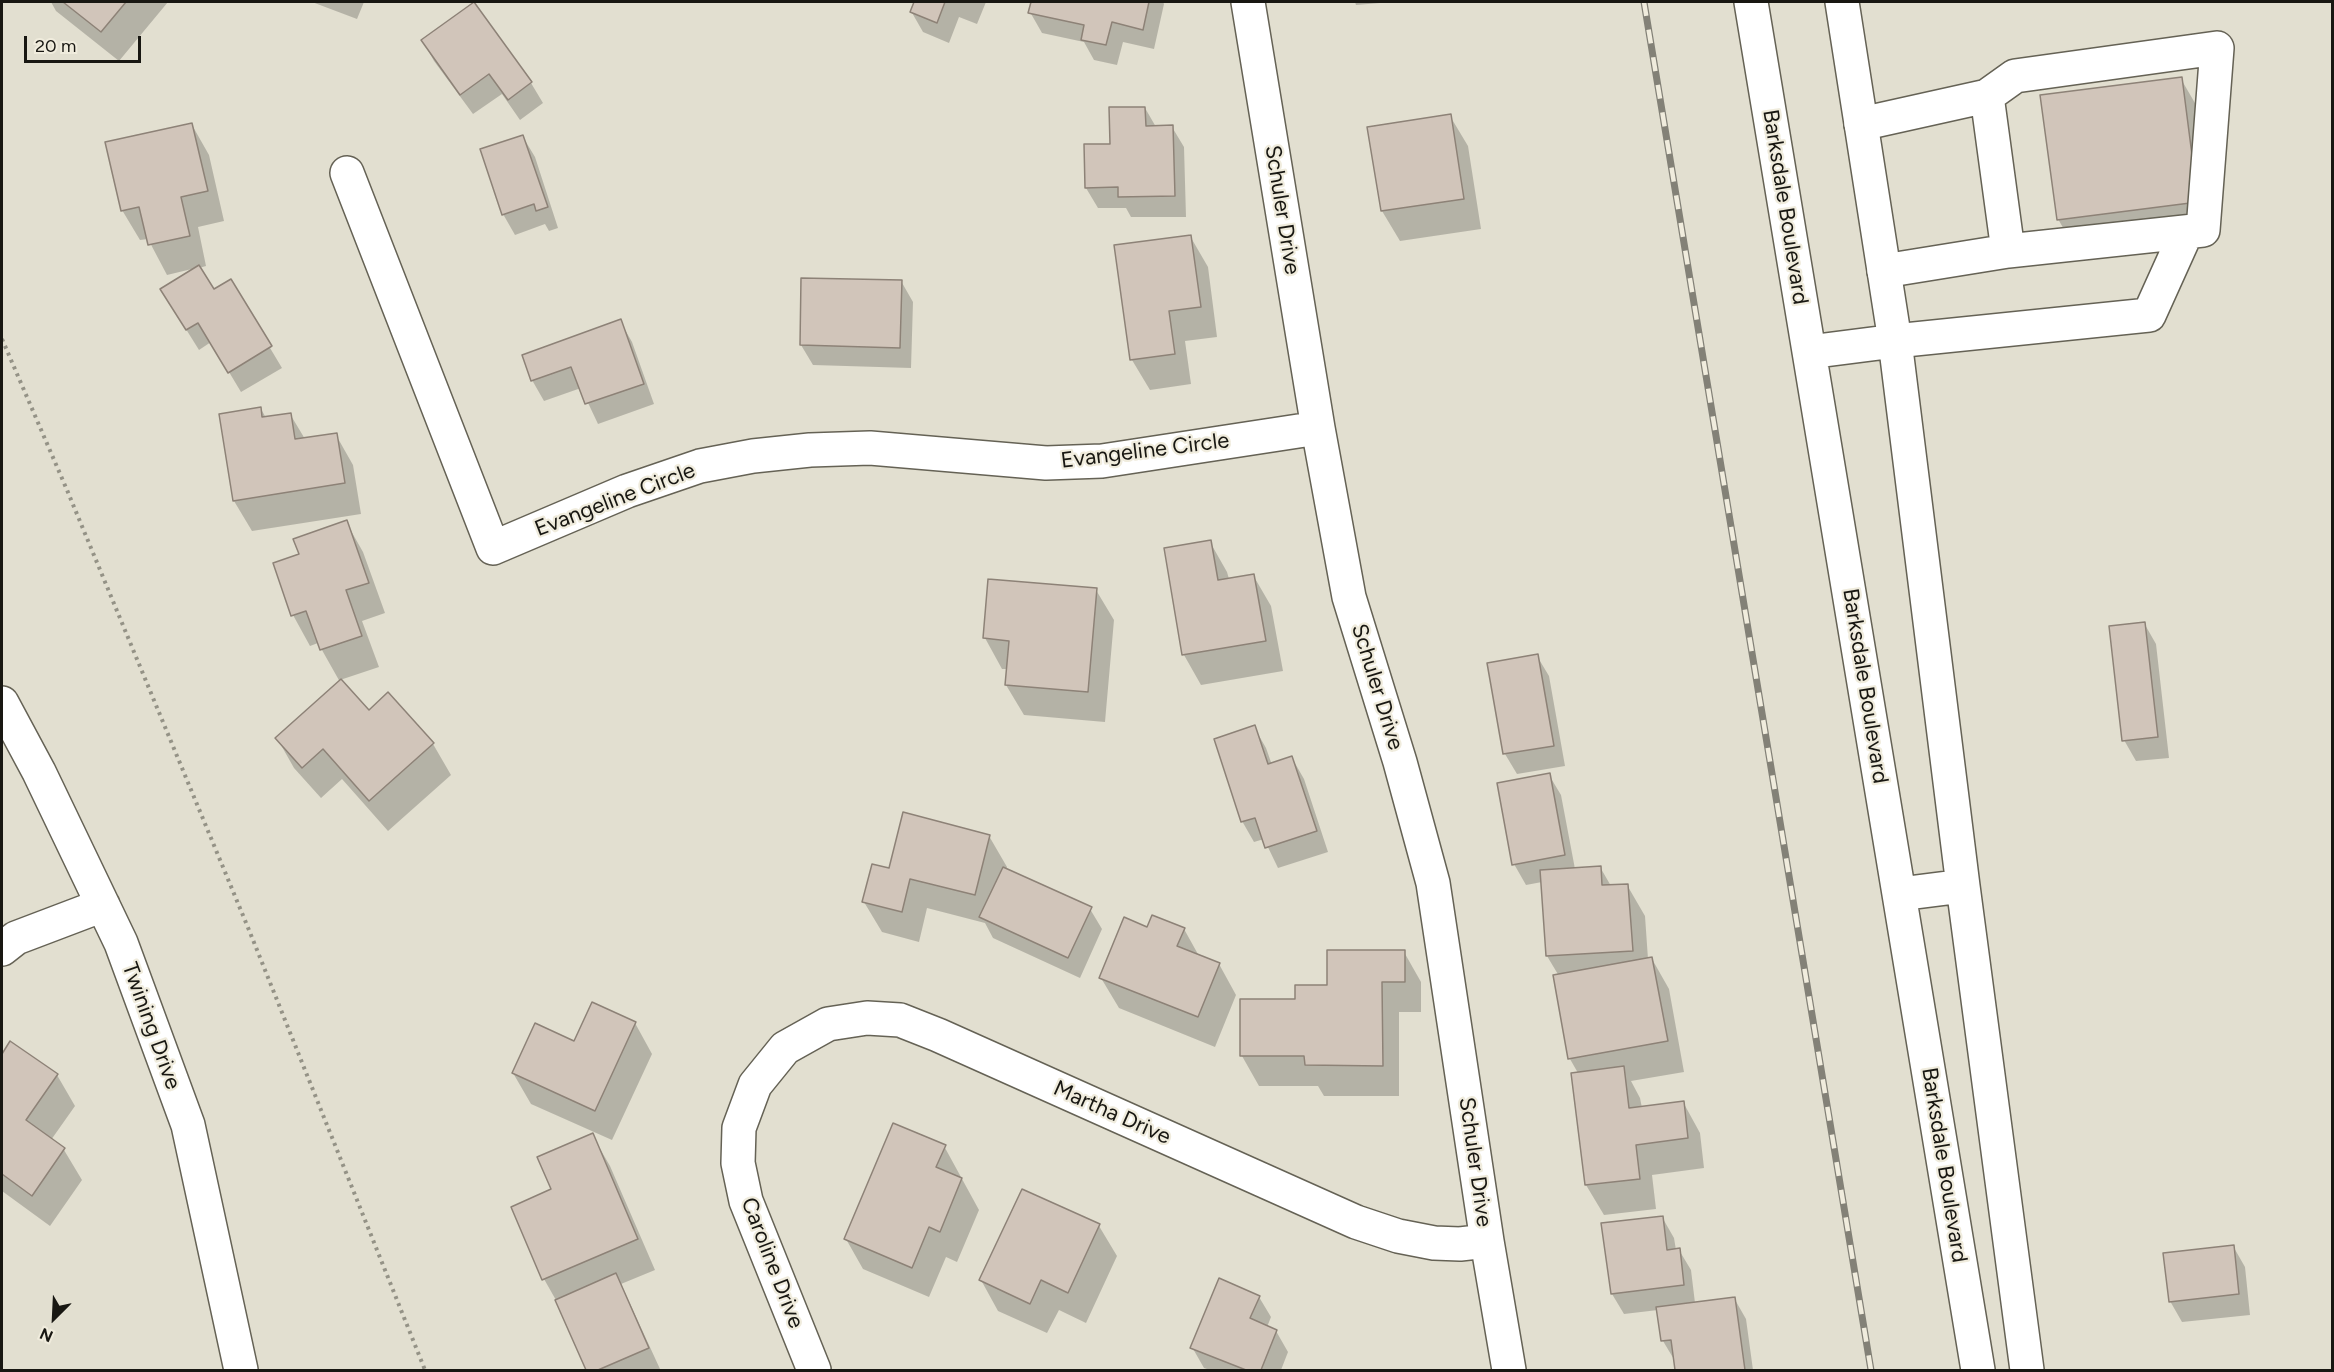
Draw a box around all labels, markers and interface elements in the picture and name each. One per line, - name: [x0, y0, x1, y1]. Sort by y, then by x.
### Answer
- scale bar: [27, 24, 144, 62]
- text: 20 m: [35, 35, 76, 57]
- street label: Barksdale Boulevard: [1757, 108, 1813, 306]
- street label: Schuler Drive: [1259, 143, 1305, 277]
- street label: Evangeline Circle: [1059, 428, 1231, 474]
- street label: Evangeline Circle: [531, 457, 699, 543]
- street label: Barksdale Boulevard: [1837, 587, 1893, 785]
- street label: Schuler Drive: [1345, 621, 1409, 753]
- street label: Twining Drive: [116, 959, 186, 1093]
- street label: Barksdale Boulevard: [1916, 1066, 1972, 1264]
- street label: Martha Drive: [1049, 1075, 1175, 1151]
- street label: Schuler Drive: [1453, 1096, 1497, 1228]
- street label: Caroline Drive: [735, 1194, 809, 1332]
- north arrow: [24, 1288, 84, 1348]
- text: N: [37, 1324, 56, 1346]

